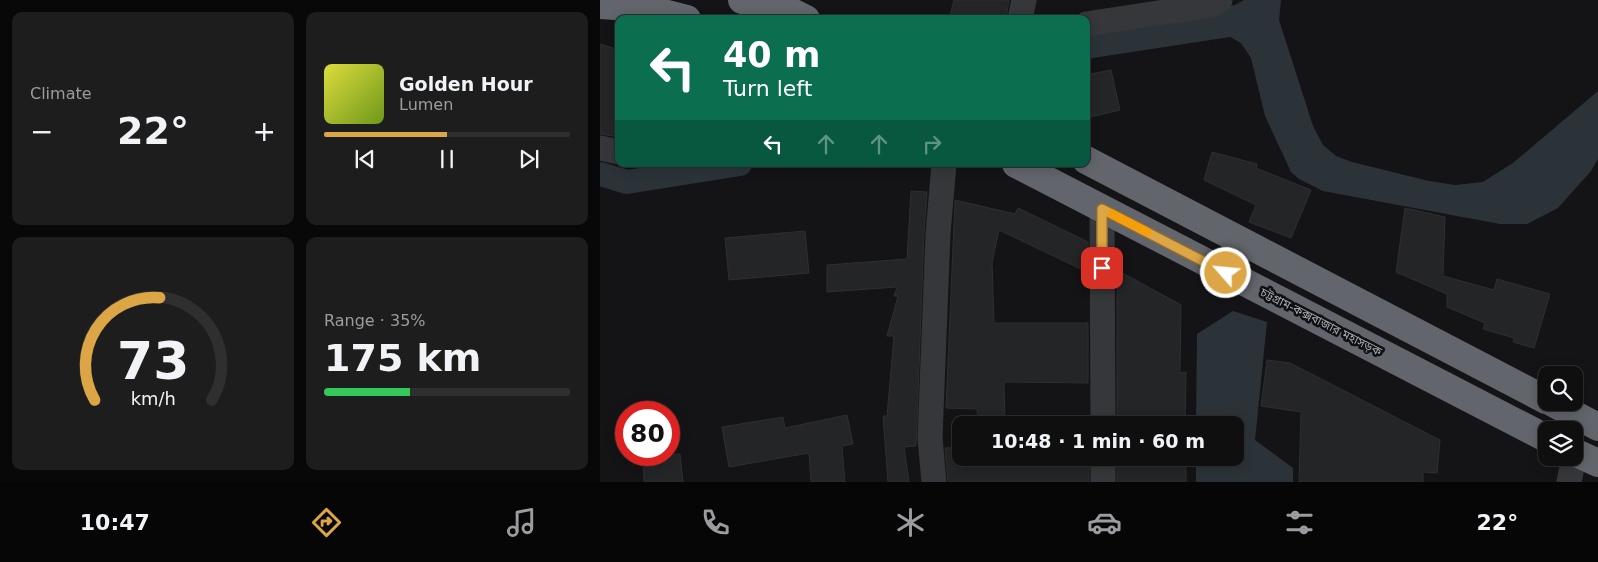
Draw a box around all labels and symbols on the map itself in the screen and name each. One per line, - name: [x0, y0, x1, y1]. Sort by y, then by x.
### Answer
- position arrow: [1199, 246, 1251, 298]
- pin: [1081, 247, 1123, 289]
- street label: চট্টগ্রাম-কক্সবাজার মহাসড়ক: [1257, 284, 1385, 359]
- speed limit sign: 80: [615, 401, 680, 466]

